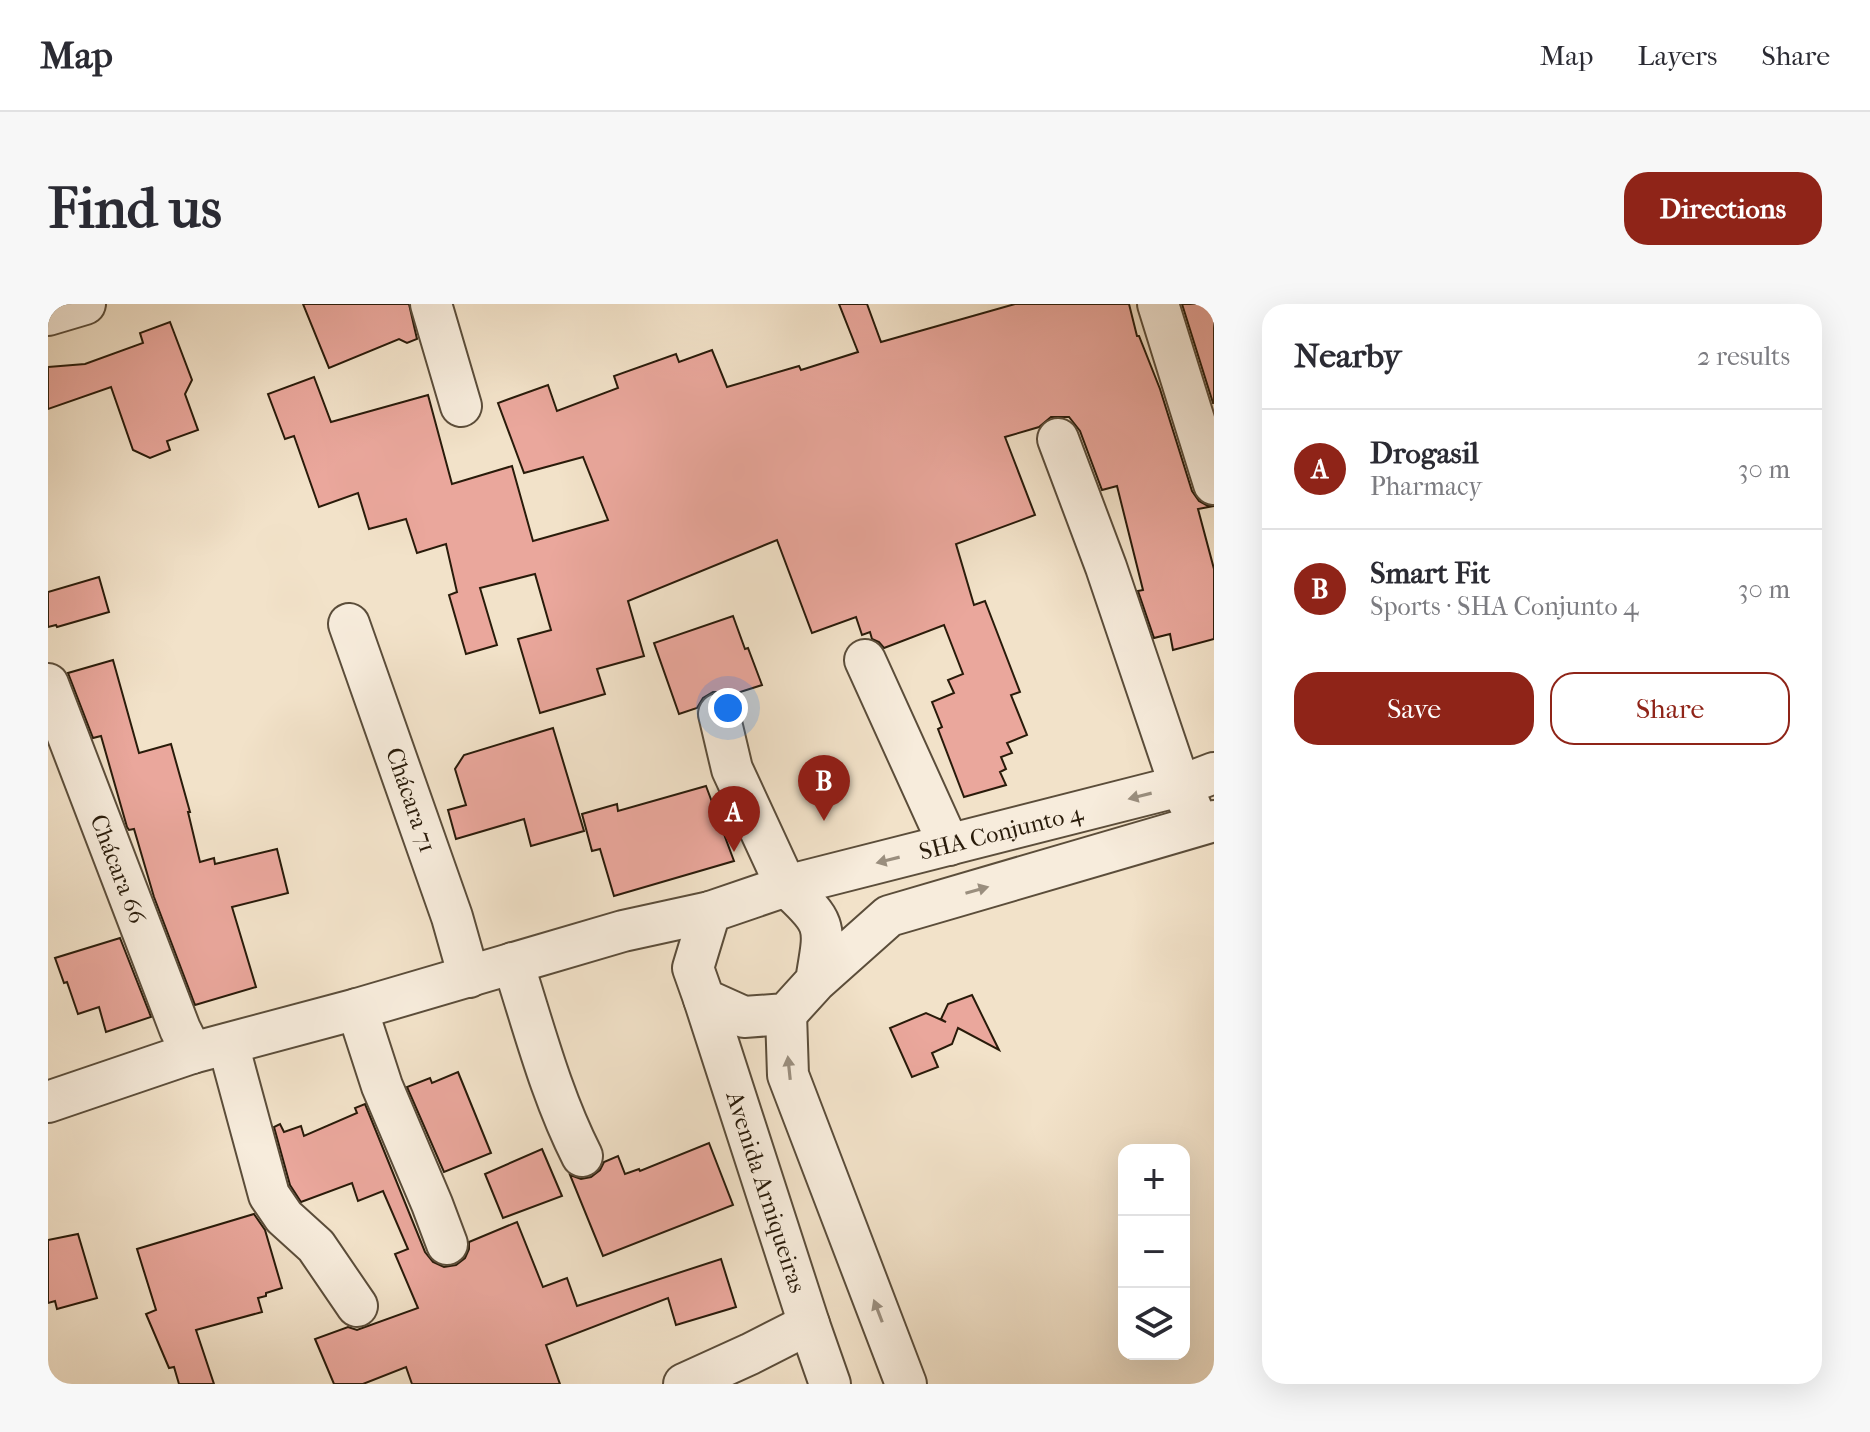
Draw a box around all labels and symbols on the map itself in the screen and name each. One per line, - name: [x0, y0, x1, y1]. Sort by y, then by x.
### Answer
- your location: [708, 688, 748, 728]
- street label: Chácara 71: [380, 744, 442, 856]
- pin: B: [798, 755, 850, 821]
- pin: A: [708, 786, 760, 852]
- one-way arrow: [1127, 790, 1152, 802]
- street label: SHA Conjunto 4: [916, 798, 1087, 866]
- street label: Chácara 66: [84, 810, 152, 929]
- one-way arrow: [875, 855, 900, 867]
- one-way arrow: [965, 883, 989, 896]
- one-way arrow: [782, 1055, 795, 1080]
- street label: Avenida Arniqueiras: [720, 1087, 812, 1296]
- one-way arrow: [871, 1299, 884, 1323]

